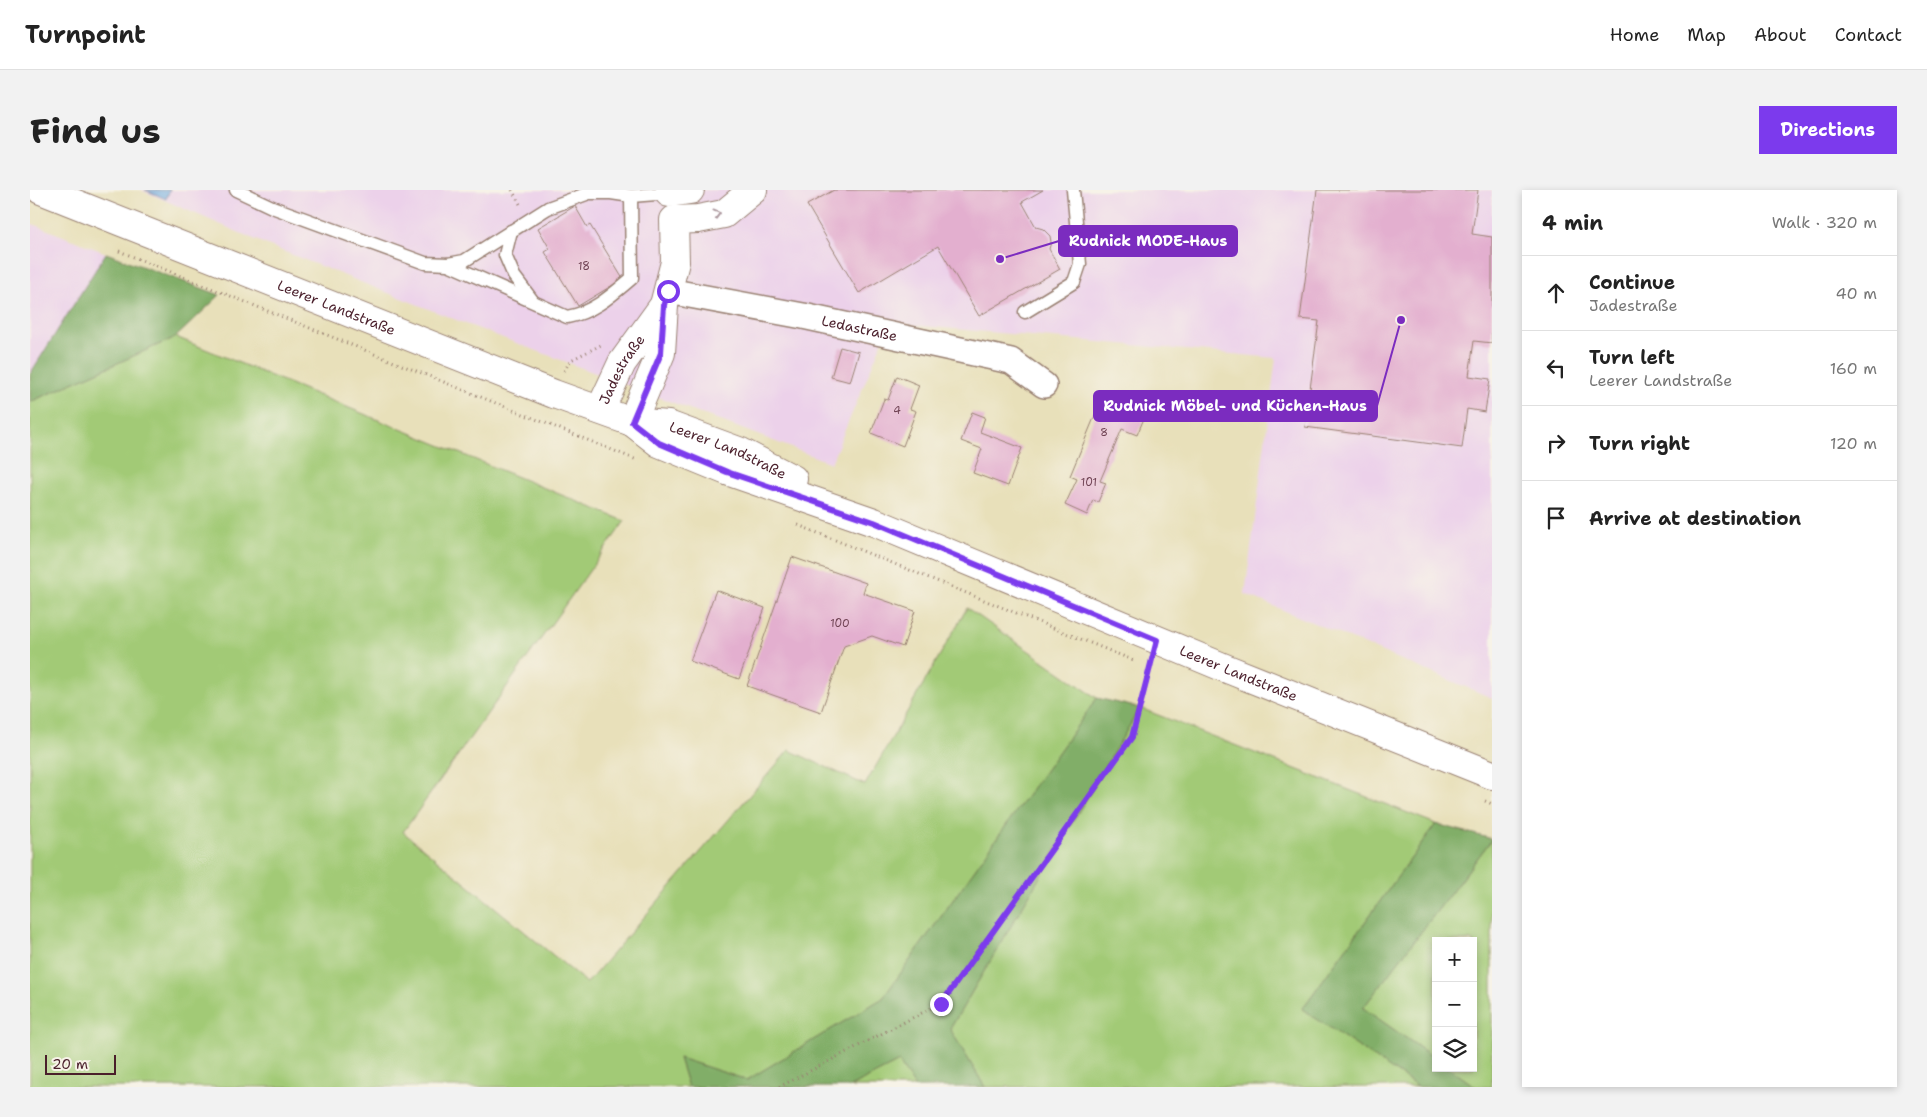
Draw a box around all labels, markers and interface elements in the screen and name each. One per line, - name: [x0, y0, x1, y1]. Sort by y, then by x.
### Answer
- text: Turnpoint: [25, 19, 146, 51]
- text: Home: [1610, 23, 1659, 47]
- text: Map: [1687, 23, 1726, 47]
- text: About: [1754, 23, 1807, 47]
- text: Contact: [1835, 23, 1902, 47]
- button: Directions: [1759, 106, 1897, 154]
- text: Find us: [30, 107, 161, 154]
- text: 4 min: [1542, 209, 1603, 237]
- one-way arrow: [713, 210, 721, 220]
- text: Walk · 320 m: [1772, 212, 1877, 233]
- callout: Rudnick MODE-Haus: [1059, 226, 1237, 256]
- text: Rudnick MODE-Haus: [1069, 231, 1227, 251]
- house number: 18: [578, 259, 590, 274]
- text: Continue: [1589, 270, 1675, 295]
- street label: Leerer Landstraße: [275, 276, 398, 339]
- icon: ahead: [1542, 279, 1570, 307]
- route start: [657, 280, 680, 303]
- text: 40 m: [1835, 283, 1877, 304]
- text: Jadestraße: [1589, 295, 1678, 316]
- street label: Ledastraße: [820, 311, 899, 345]
- street label: Jadestraße: [595, 331, 649, 407]
- text: Turn left: [1589, 345, 1675, 370]
- icon: left: [1542, 354, 1570, 382]
- text: 160 m: [1830, 358, 1877, 379]
- text: Leerer Landstraße: [1589, 370, 1732, 391]
- callout: Rudnick Möbel- und Küchen-Haus: [1094, 391, 1377, 421]
- text: Rudnick Möbel- und Küchen-Haus: [1103, 396, 1367, 416]
- house number: 4: [893, 403, 901, 418]
- street label: Leerer Landstraße: [667, 417, 789, 483]
- house number: 8: [1100, 425, 1108, 440]
- icon: right: [1542, 429, 1570, 457]
- text: Turn right: [1589, 431, 1690, 456]
- text: 120 m: [1830, 433, 1877, 454]
- house number: 101: [1081, 475, 1097, 490]
- icon: arrive: [1542, 504, 1570, 532]
- text: Arrive at destination: [1589, 506, 1801, 531]
- house number: 100: [830, 616, 850, 631]
- street label: Leerer Landstraße: [1177, 641, 1300, 705]
- map controls: [1432, 937, 1477, 1072]
- button: +: [1432, 937, 1477, 982]
- button: −: [1432, 982, 1477, 1027]
- route end: [930, 993, 953, 1016]
- button: layers: [1432, 1027, 1477, 1072]
- scale bar: [45, 1052, 116, 1075]
- text: 20 m: [52, 1055, 88, 1073]

